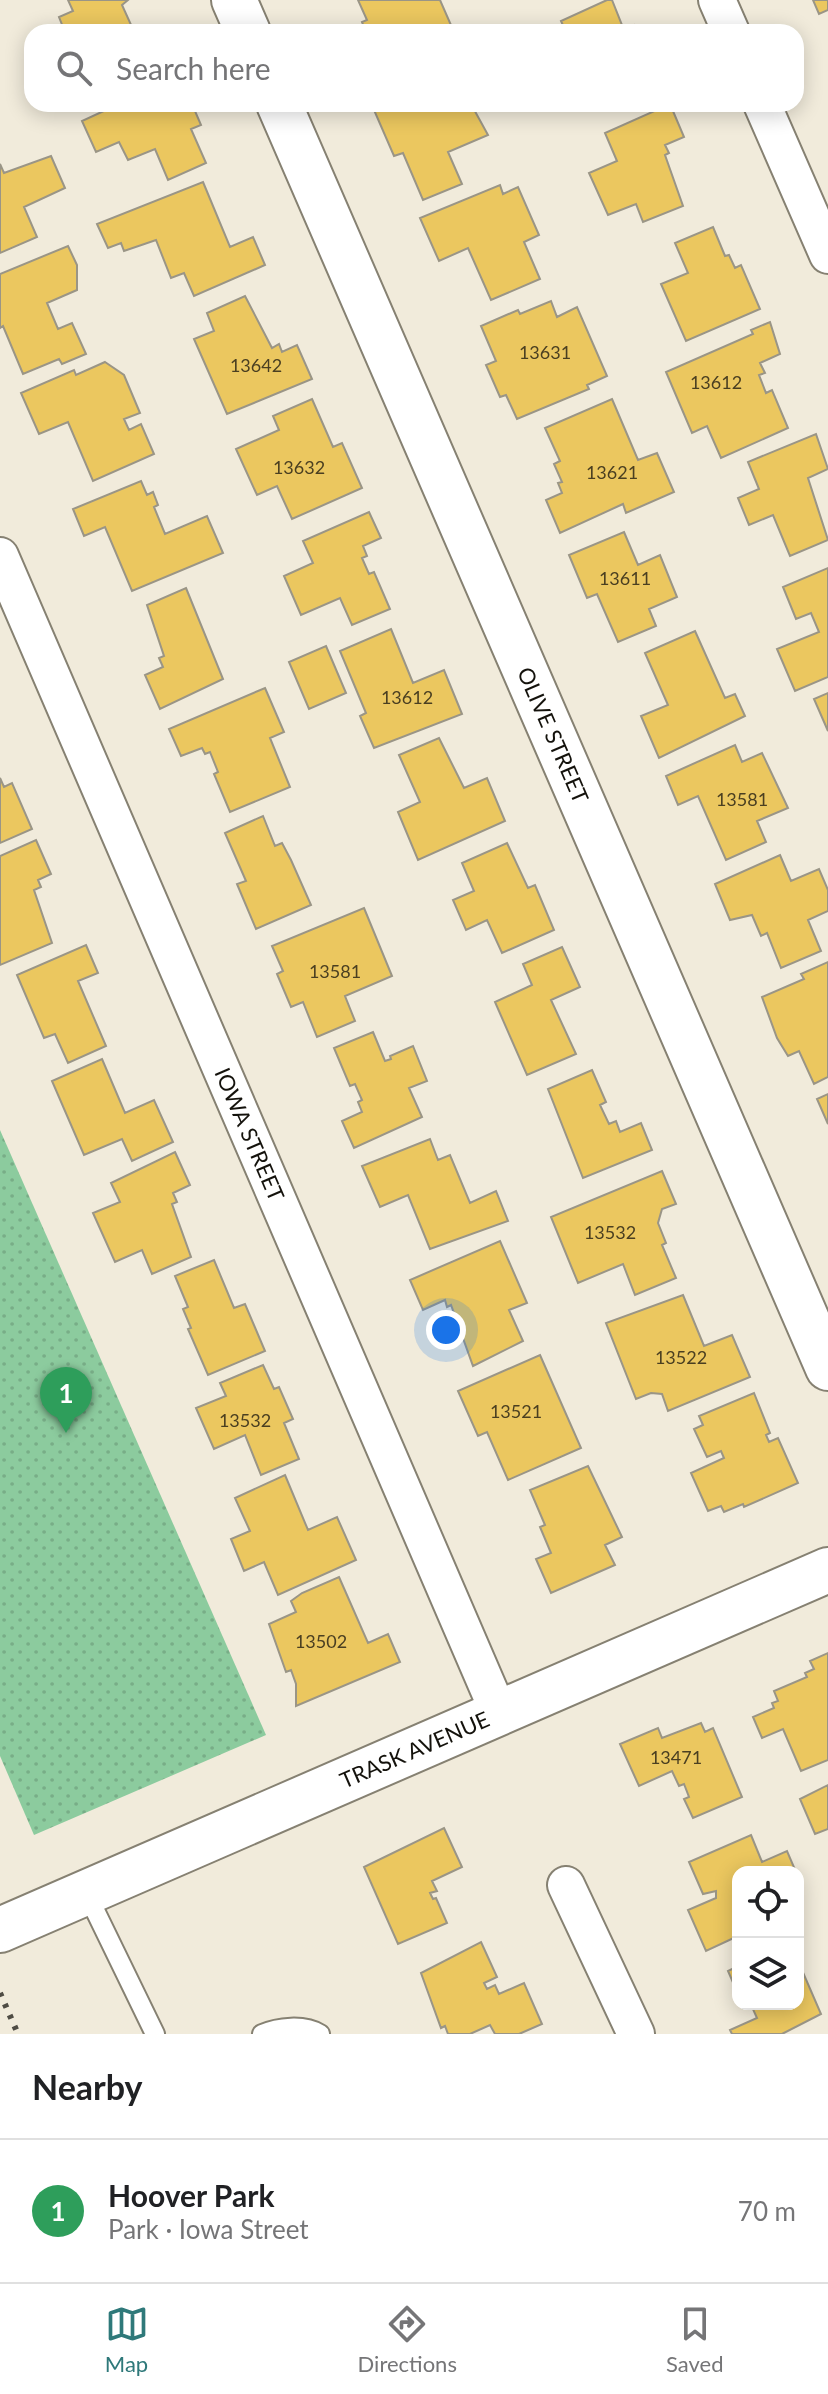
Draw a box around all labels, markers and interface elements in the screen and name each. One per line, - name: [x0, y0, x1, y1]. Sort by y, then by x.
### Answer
- search box: [24, 24, 804, 112]
- icon: search: [52, 46, 96, 90]
- text: Search here: [116, 50, 271, 86]
- house number: 13631: [519, 341, 571, 363]
- house number: 13642: [230, 354, 282, 376]
- house number: 13612: [690, 371, 742, 393]
- house number: 13632: [273, 456, 325, 478]
- house number: 13621: [586, 461, 638, 483]
- house number: 13611: [599, 567, 651, 589]
- street label: OLIVE STREET: [512, 663, 595, 807]
- house number: 13612: [381, 686, 433, 708]
- house number: 13581: [716, 788, 768, 810]
- house number: 13581: [309, 960, 361, 982]
- street label: IOWA STREET: [209, 1064, 291, 1205]
- house number: 13532: [584, 1221, 636, 1243]
- your location: [426, 1310, 466, 1350]
- house number: 13522: [655, 1346, 707, 1368]
- pin: 1: [40, 1367, 92, 1433]
- house number: 13521: [490, 1400, 542, 1422]
- house number: 13532: [219, 1409, 271, 1431]
- house number: 13502: [295, 1630, 347, 1652]
- street label: TRASK AVENUE: [335, 1705, 493, 1794]
- house number: 13471: [650, 1746, 702, 1768]
- map controls: [732, 1866, 804, 2010]
- button: locate: [732, 1866, 804, 1938]
- button: layers: [732, 1938, 804, 2010]
- text: Nearby: [32, 2066, 143, 2107]
- text: Hoover Park: [108, 2177, 274, 2213]
- text: 1: [50, 2195, 66, 2227]
- text: 70 m: [738, 2195, 796, 2227]
- text: Park · Iowa Street: [108, 2213, 309, 2245]
- tab: Map: [105, 2302, 149, 2377]
- tab: Directions: [358, 2302, 457, 2377]
- tab: Saved: [666, 2302, 723, 2377]

